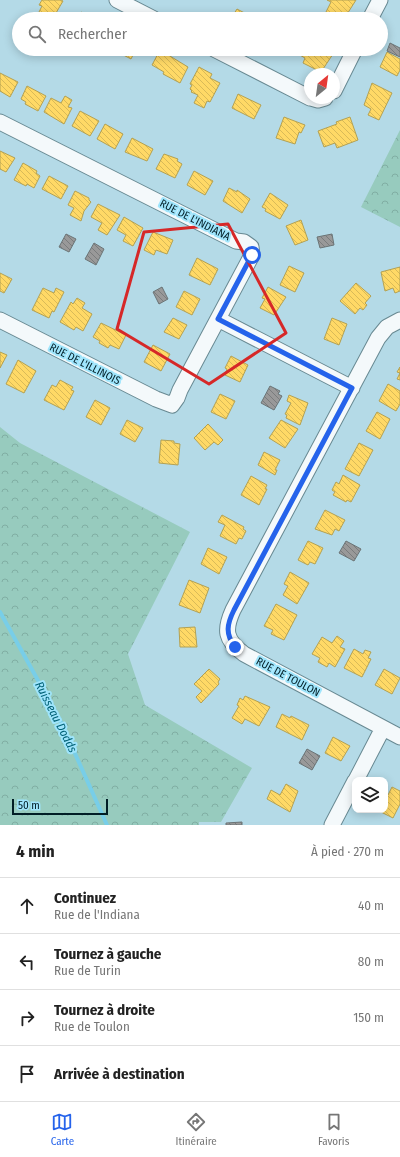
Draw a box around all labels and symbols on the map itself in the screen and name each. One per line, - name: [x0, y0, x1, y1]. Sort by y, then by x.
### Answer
- north arrow: [304, 68, 340, 104]
- street label: RUE DE L'INDIANA: [158, 197, 233, 243]
- route start: [243, 246, 261, 264]
- street label: RUE DE L'ILLINOIS: [47, 341, 123, 388]
- route end: [226, 638, 244, 656]
- street label: RUE DE TOULON: [254, 655, 322, 699]
- water label: Ruisseau Dodds: [32, 679, 80, 755]
- scale bar: [12, 797, 108, 816]

